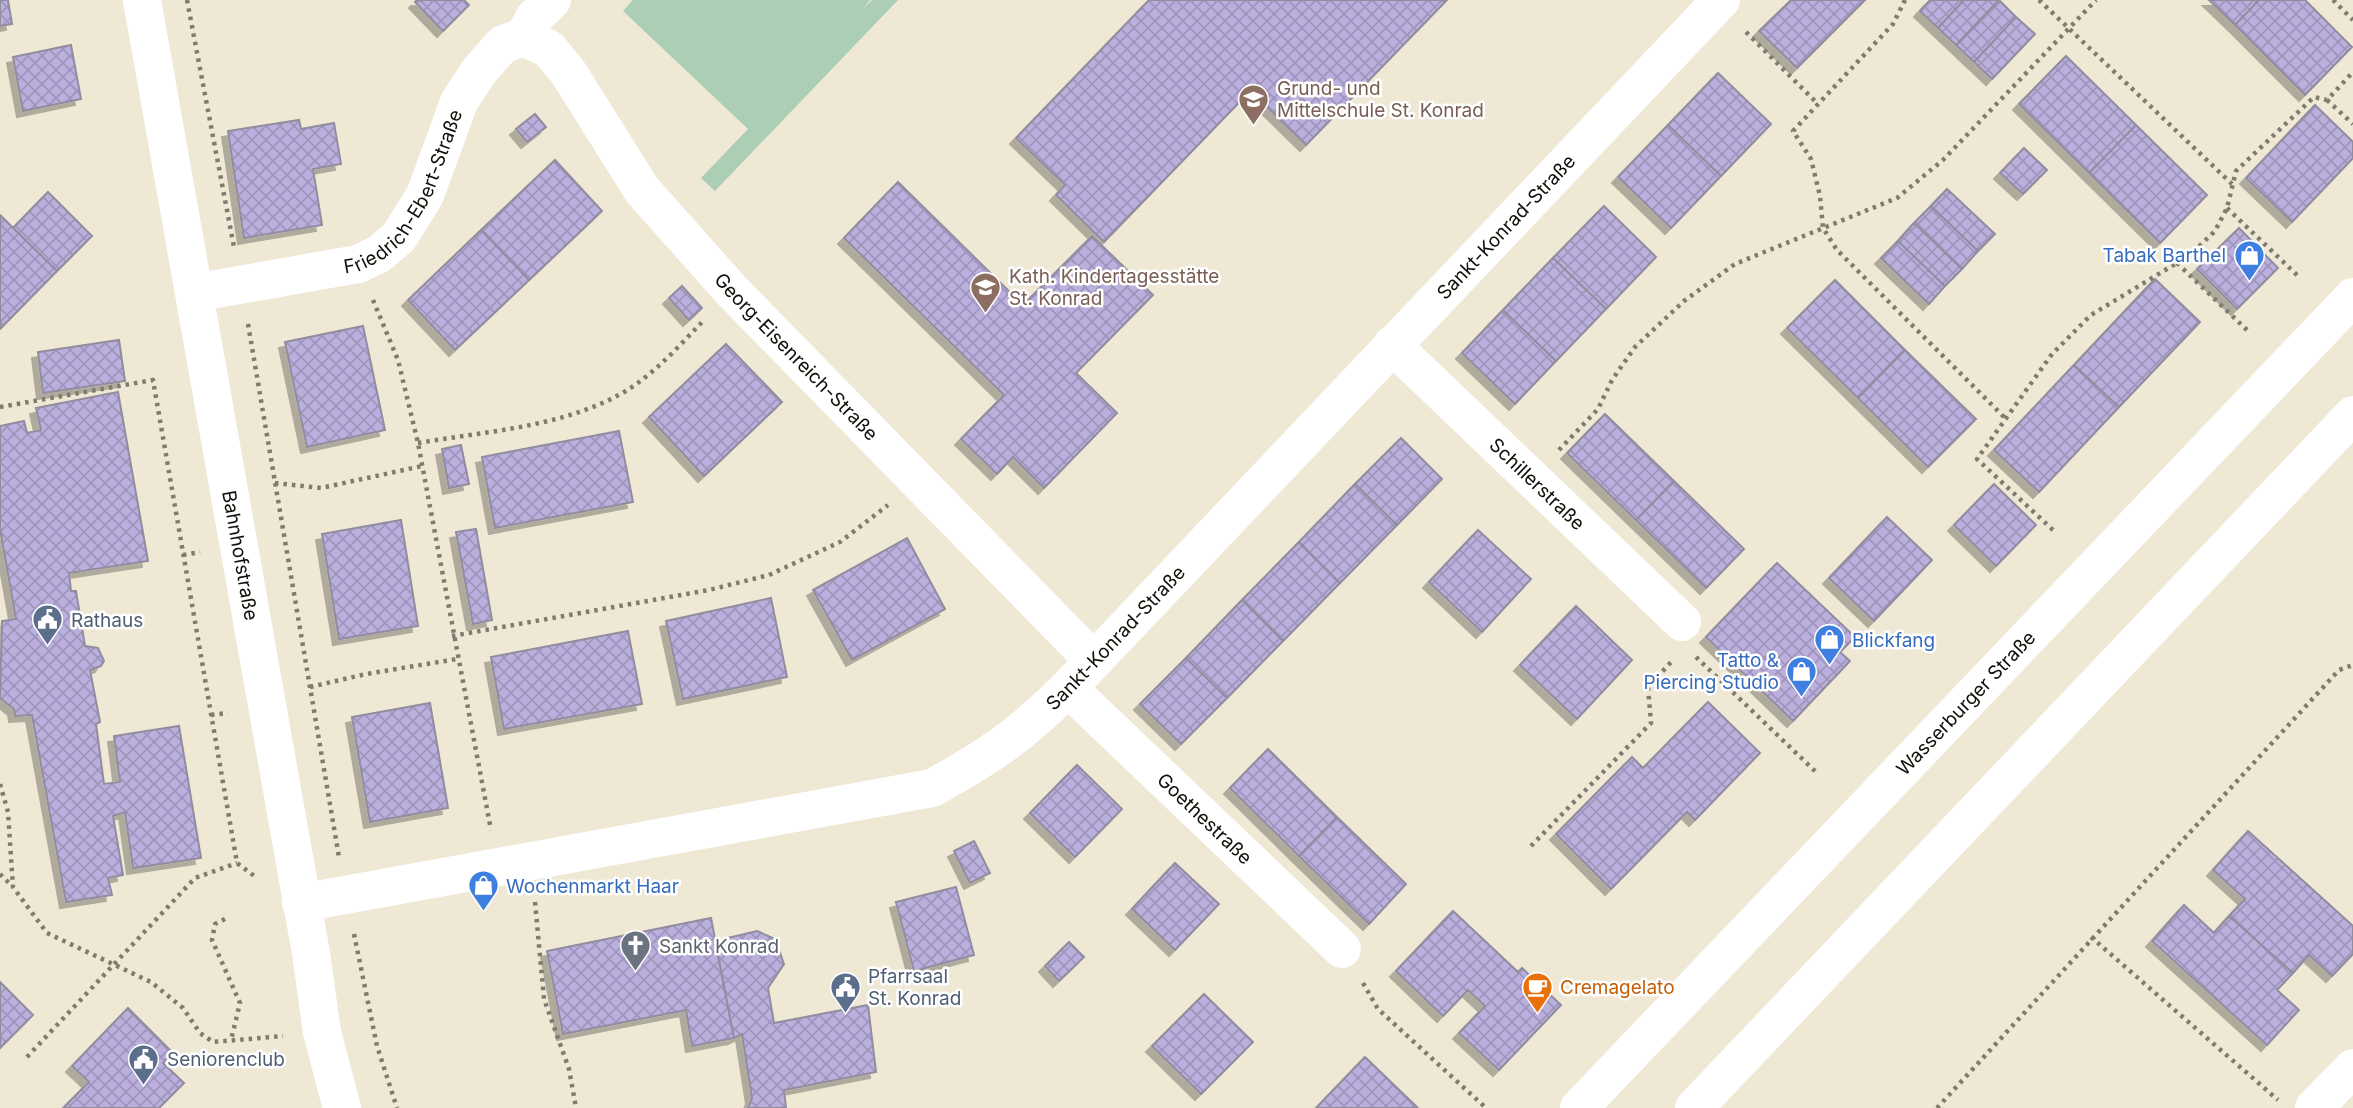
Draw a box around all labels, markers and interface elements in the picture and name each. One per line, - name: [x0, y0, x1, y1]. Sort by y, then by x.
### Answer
- place label: Grund- und Mittelschule St. Konrad: [1277, 77, 1484, 122]
- school or university icon: Grund- und Mittelschule St. Konrad: [1237, 82, 1271, 126]
- street label: Friedrich-Ebert-Straße: [342, 106, 467, 278]
- street label: Sankt-Konrad-Straße: [1432, 150, 1580, 304]
- shop icon: Tabak Barthel: [2232, 238, 2266, 282]
- place label: Tabak Barthel: [2103, 244, 2226, 267]
- place label: Kath. Kindertagesstätte St. Konrad: [1009, 265, 1219, 310]
- street label: Georg-Eisenreich-Straße: [709, 268, 883, 445]
- school or university icon: Kath. Kindertagesstätte St. Konrad: [969, 270, 1003, 314]
- street label: Schillerstraße: [1484, 433, 1590, 535]
- street label: Bahnhofstraße: [217, 489, 263, 622]
- street label: Sankt-Konrad-Straße: [1041, 561, 1190, 715]
- public building icon: Rathaus: [31, 603, 65, 647]
- place label: Rathaus: [71, 609, 143, 632]
- shop icon: Blickfang: [1812, 623, 1846, 667]
- street label: Wasserburger Straße: [1892, 626, 2040, 780]
- place label: Blickfang: [1852, 629, 1935, 652]
- place label: Tatto & Piercing Studio: [1643, 649, 1779, 694]
- shop icon: Tatto & Piercing Studio: [1785, 654, 1819, 698]
- street label: Goethestraße: [1152, 768, 1257, 869]
- shop icon: Wochenmarkt Haar: [466, 869, 500, 913]
- place label: Wochenmarkt Haar: [506, 875, 679, 898]
- church icon: Sankt Konrad: [619, 929, 653, 973]
- place label: Sankt Konrad: [659, 935, 779, 958]
- place label: Pfarrsaal St. Konrad: [868, 965, 961, 1010]
- public building icon: Pfarrsaal St. Konrad: [828, 970, 862, 1014]
- cafe icon: Cremagelato: [1520, 970, 1554, 1014]
- place label: Cremagelato: [1560, 976, 1675, 999]
- public building icon: Seniorenclub: [127, 1042, 161, 1086]
- place label: Seniorenclub: [167, 1048, 285, 1071]

